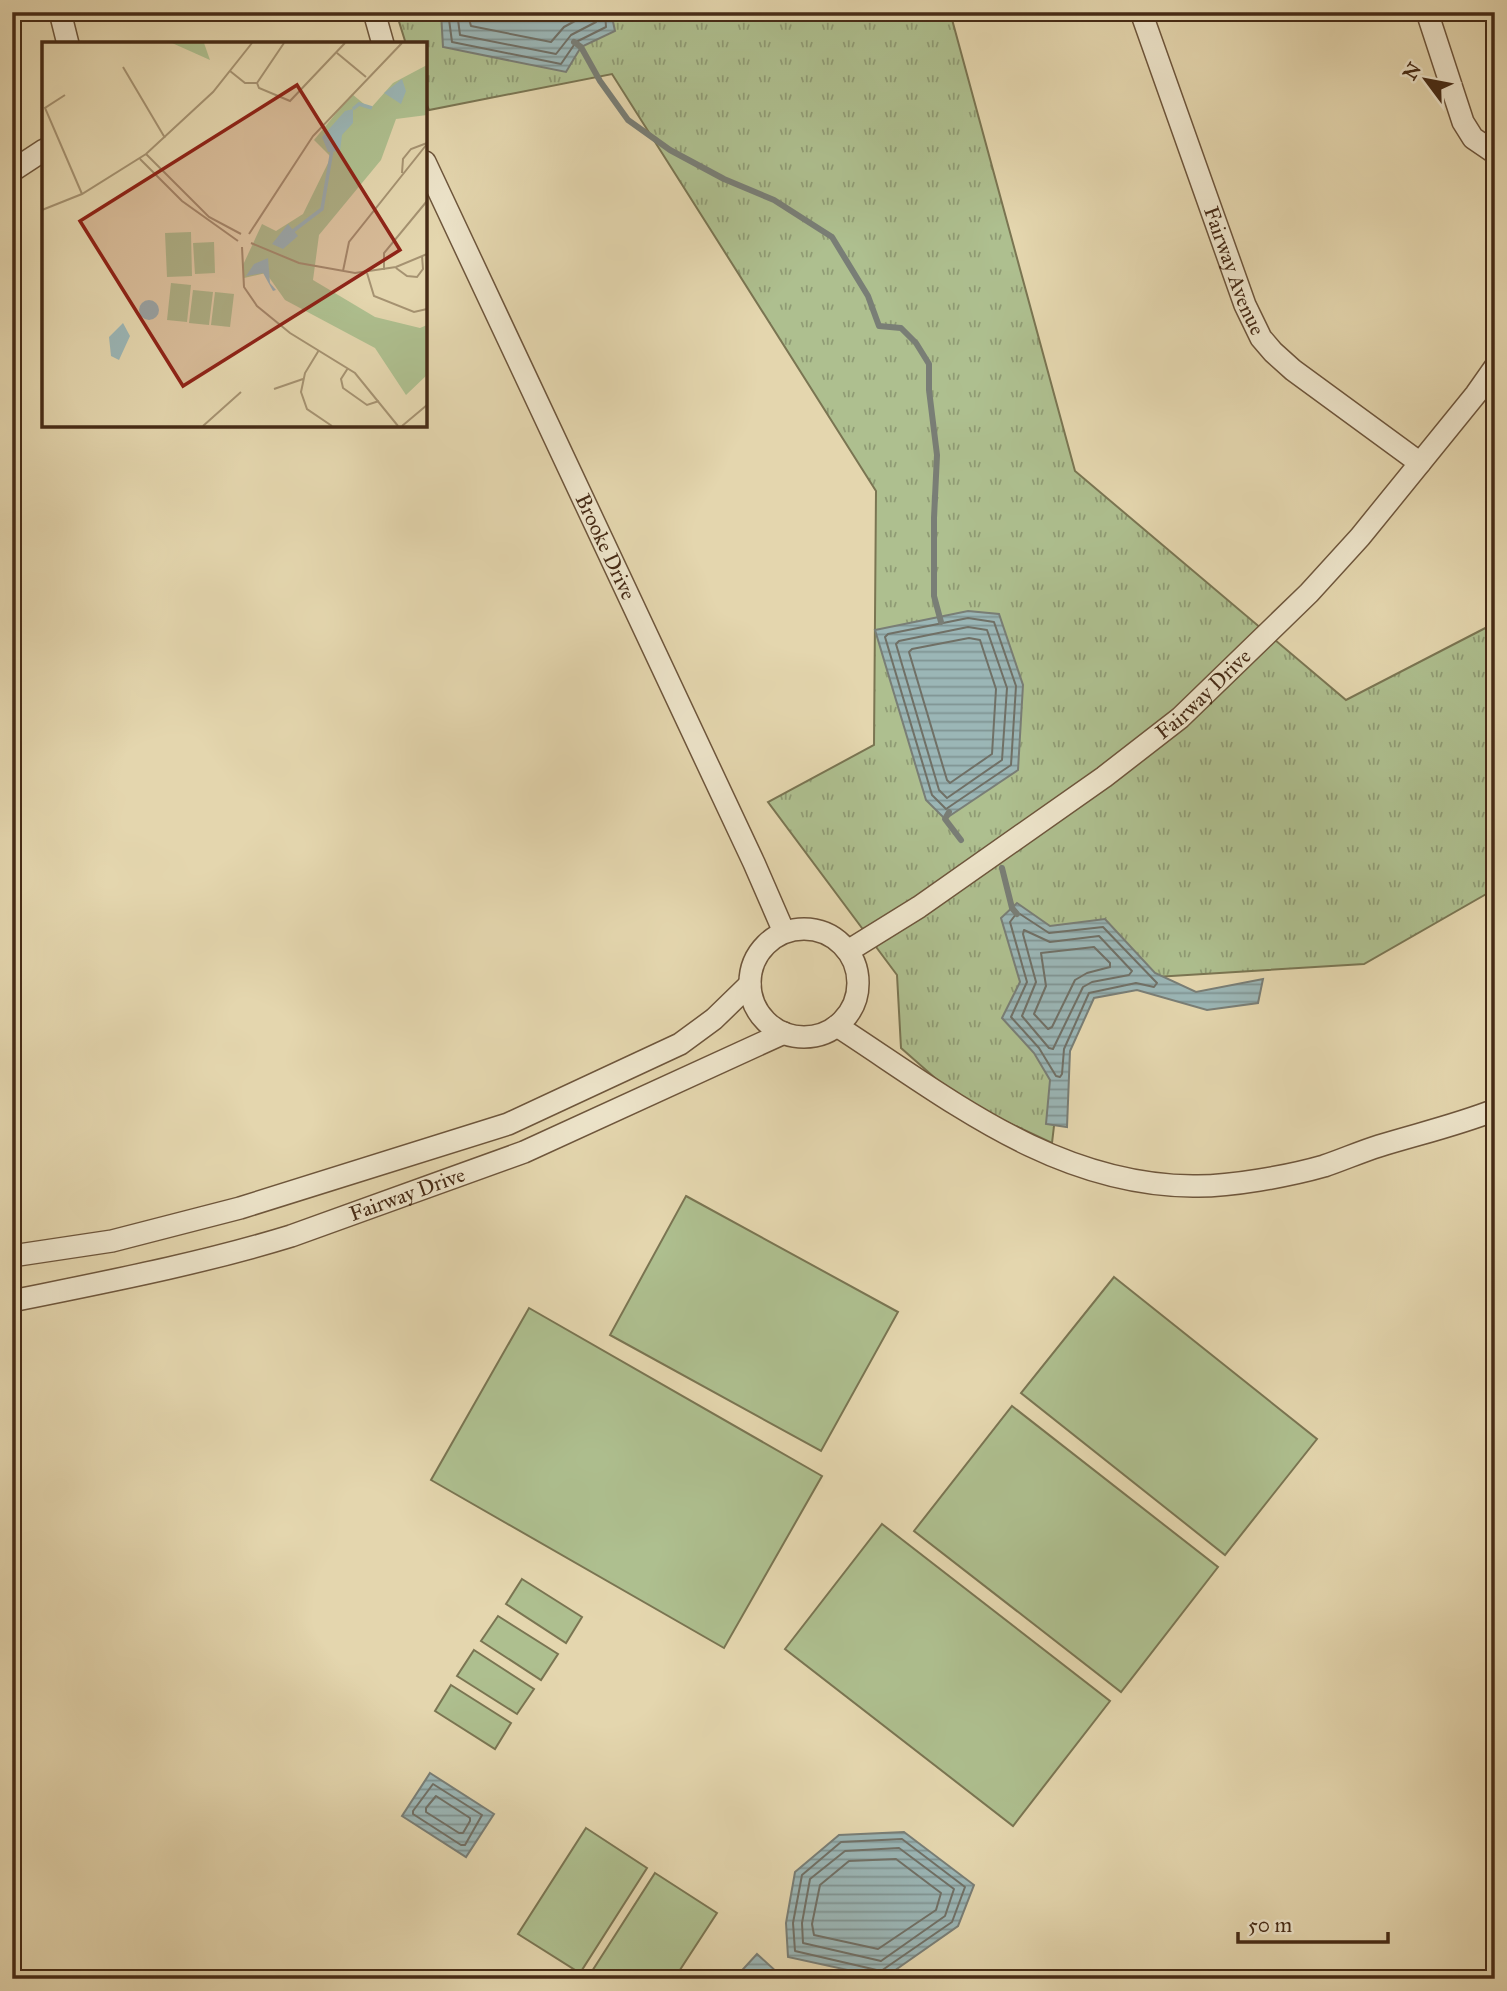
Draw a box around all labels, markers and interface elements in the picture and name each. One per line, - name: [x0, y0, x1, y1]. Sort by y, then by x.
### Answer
- inset map: [42, 42, 427, 427]
- north arrow: [1392, 46, 1462, 116]
- text: N: [1398, 58, 1426, 84]
- street label: Fairway Avenue: [1198, 203, 1271, 340]
- street label: Brooke Drive: [569, 489, 642, 604]
- street label: Fairway Drive: [1150, 643, 1257, 745]
- street label: Fairway Drive: [346, 1161, 469, 1227]
- scale bar: [1238, 1900, 1388, 1944]
- text: 50 m: [1248, 1912, 1293, 1938]

